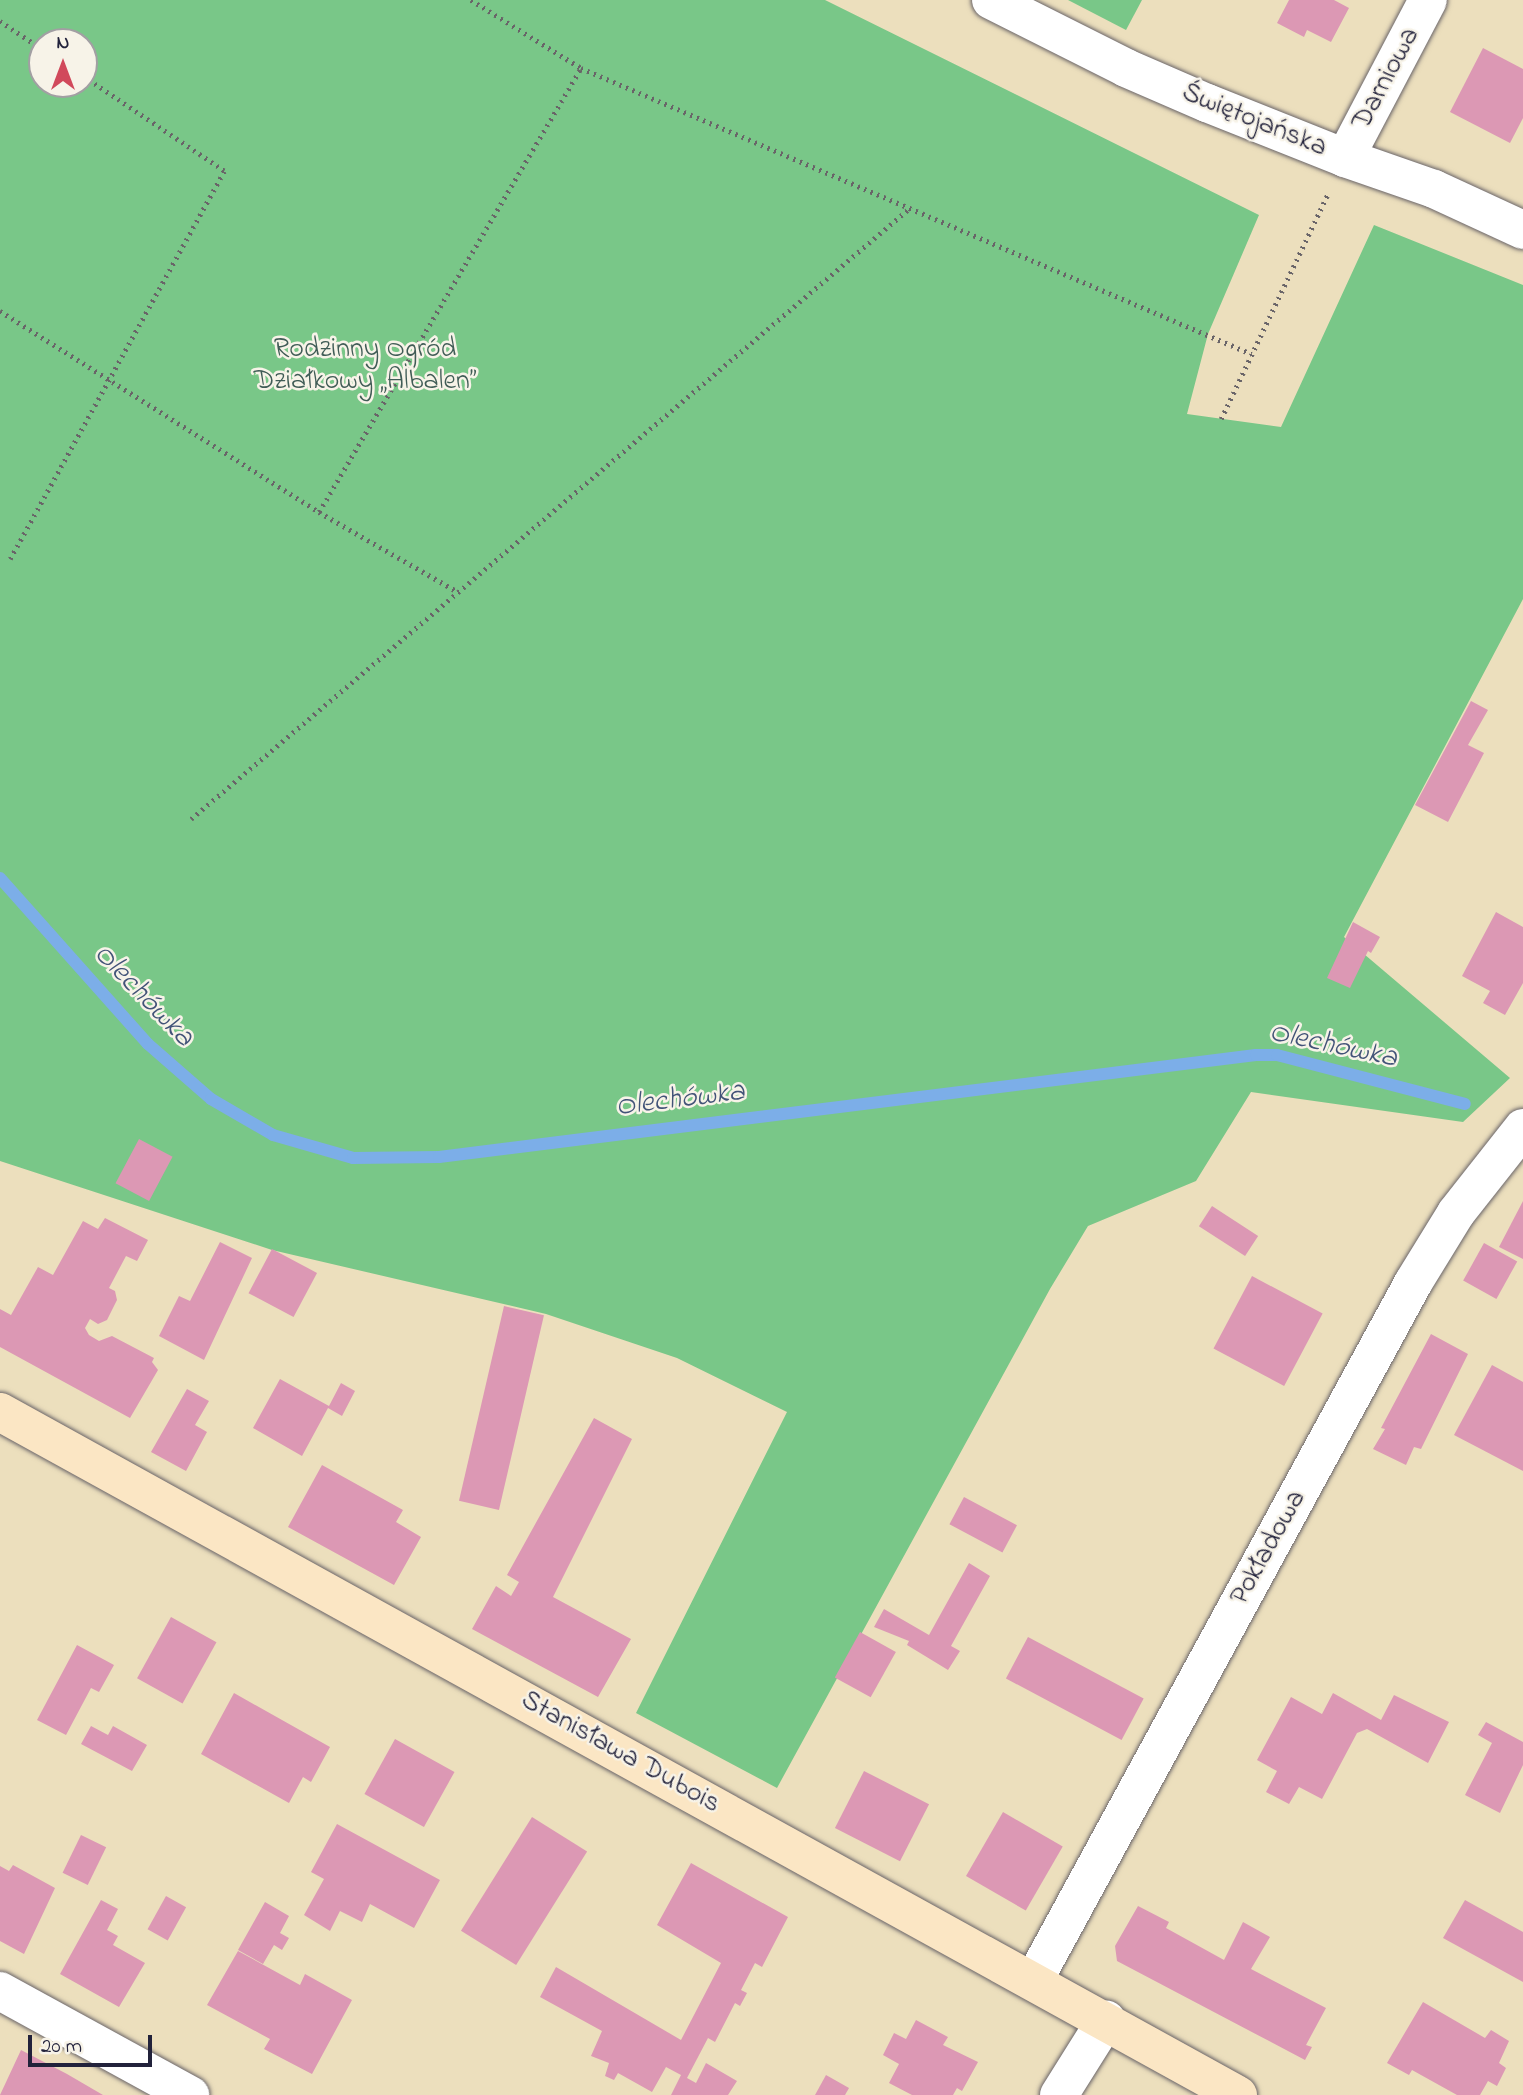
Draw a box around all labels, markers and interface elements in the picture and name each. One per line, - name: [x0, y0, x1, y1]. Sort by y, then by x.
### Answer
- street label: Darniowa: [1346, 22, 1428, 136]
- north arrow: [28, 28, 98, 98]
- text: N: [57, 30, 69, 57]
- street label: Świętojańska: [1177, 77, 1331, 165]
- park label: Rodzinny Ogród Działkowy „Albalen”: [254, 333, 476, 399]
- water label: Olechówka: [85, 937, 201, 1055]
- water label: Olechówka: [1266, 1015, 1400, 1077]
- water label: Olechówka: [613, 1074, 747, 1126]
- street label: Pokładowa: [1224, 1485, 1314, 1611]
- street label: Stanisława Dubois: [514, 1684, 726, 1822]
- scale bar: [32, 2022, 156, 2066]
- text: 20 m: [41, 2032, 82, 2062]

